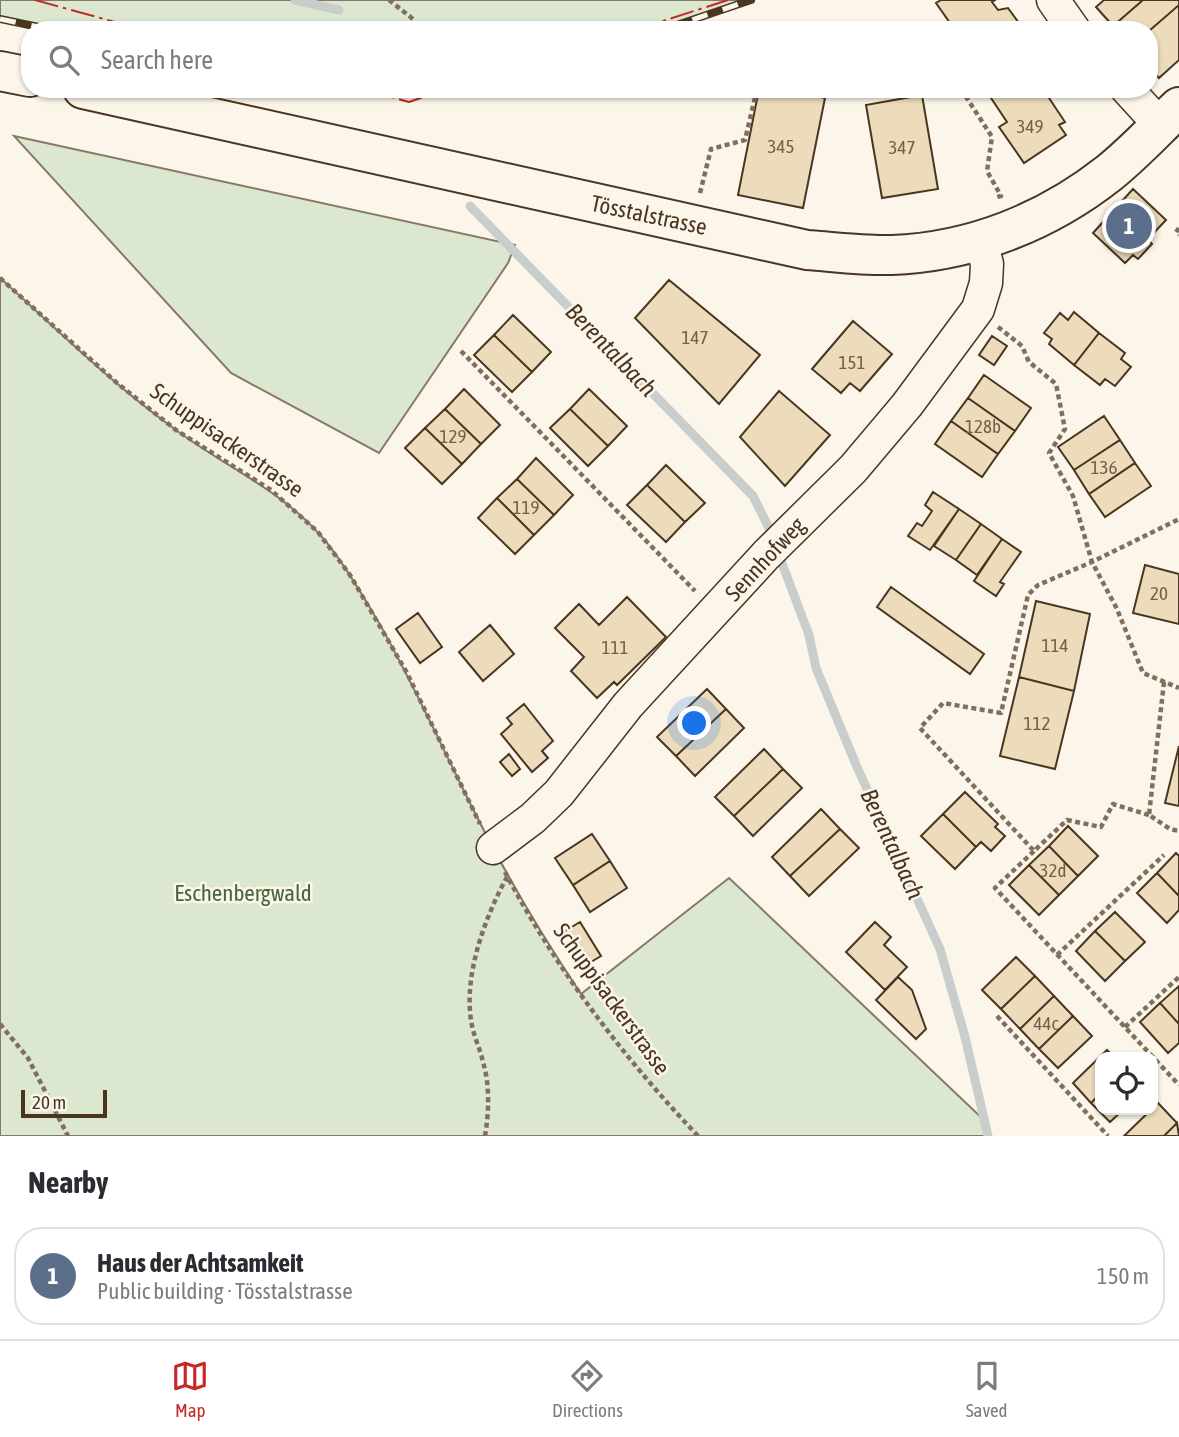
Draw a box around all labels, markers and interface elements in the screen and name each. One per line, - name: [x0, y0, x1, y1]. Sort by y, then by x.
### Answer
- search box: [21, 21, 1158, 98]
- icon: search: [45, 41, 83, 79]
- text: Search here: [101, 45, 213, 75]
- house number: 349: [1017, 115, 1043, 137]
- house number: 345: [768, 135, 794, 157]
- house number: 347: [889, 136, 915, 158]
- street label: Tösstalstrasse: [589, 190, 709, 240]
- pin: 1: [1106, 200, 1152, 252]
- water label: Berentalbach: [561, 298, 662, 402]
- house number: 147: [682, 326, 708, 348]
- house number: 151: [839, 351, 865, 373]
- street label: Schuppisackerstrasse: [146, 378, 308, 502]
- house number: 128b: [965, 415, 1001, 437]
- house number: 129: [440, 425, 466, 447]
- house number: 136: [1091, 456, 1117, 478]
- house number: 119: [513, 496, 539, 518]
- street label: Sennhofweg: [720, 512, 810, 606]
- house number: 20: [1150, 582, 1168, 604]
- house number: 114: [1042, 634, 1068, 656]
- house number: 111: [602, 636, 628, 658]
- your location: [677, 706, 711, 740]
- house number: 112: [1024, 712, 1050, 734]
- water label: Berentalbach: [855, 784, 930, 903]
- house number: 32d: [1040, 859, 1066, 881]
- park label: Eschenbergwald: [174, 880, 312, 906]
- street label: Schuppisackerstrasse: [549, 918, 675, 1080]
- house number: 44c: [1034, 1012, 1059, 1034]
- map controls: [1095, 1052, 1158, 1115]
- button: locate: [1095, 1052, 1158, 1115]
- scale bar: [21, 1087, 107, 1119]
- text: 20 m: [32, 1091, 66, 1113]
- text: Nearby: [28, 1165, 108, 1199]
- text: Haus der Achtsamkeit: [97, 1248, 304, 1278]
- text: 1: [48, 1263, 58, 1289]
- text: 150 m: [1097, 1263, 1149, 1289]
- text: Public building · Tösstalstrasse: [97, 1278, 353, 1304]
- tab: Map: [171, 1357, 209, 1421]
- tab: Directions: [552, 1357, 623, 1421]
- tab: Saved: [966, 1357, 1008, 1421]

